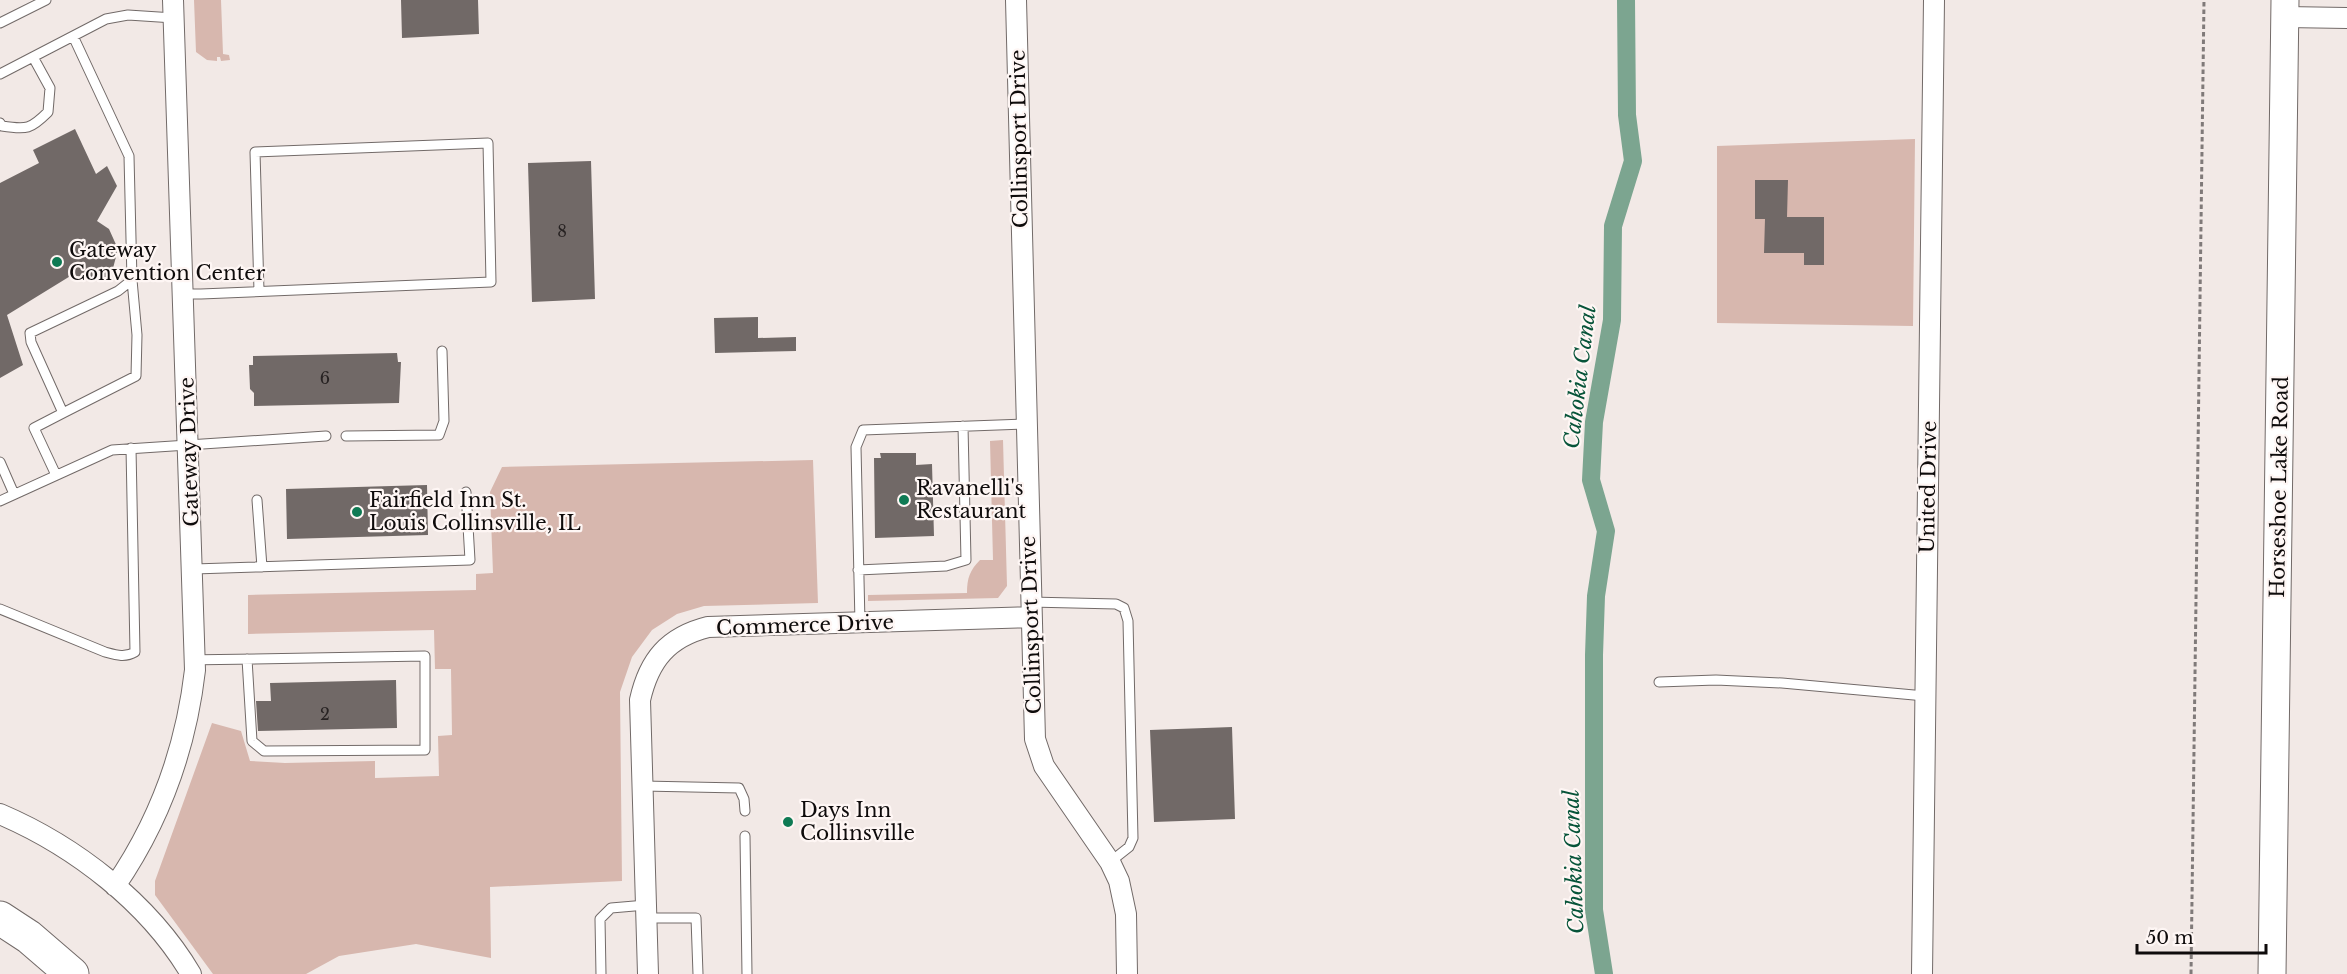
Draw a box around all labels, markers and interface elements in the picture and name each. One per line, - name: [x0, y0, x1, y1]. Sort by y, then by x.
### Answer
- street label: Collinsport Drive: [1005, 50, 1033, 228]
- house number: 8: [557, 221, 567, 241]
- place label: Gateway Convention Center: [69, 238, 266, 285]
- marker: Gateway Convention Center: [50, 255, 64, 269]
- water label: Cahokia Canal: [1558, 303, 1602, 450]
- house number: 6: [320, 368, 330, 388]
- street label: Horseshoe Lake Road: [2265, 376, 2293, 598]
- street label: Gateway Drive: [174, 377, 204, 527]
- street label: United Drive: [1915, 420, 1941, 554]
- place label: Ravanelli's Restaurant: [916, 476, 1027, 523]
- place label: Fairfield Inn St. Louis Collinsville, IL: [369, 488, 581, 535]
- marker: Ravanelli's Restaurant: [897, 493, 911, 507]
- marker: Fairfield Inn St. Louis Collinsville, IL: [350, 505, 364, 519]
- street label: Collinsport Drive: [1016, 535, 1046, 715]
- street label: Commerce Drive: [716, 610, 894, 640]
- house number: 2: [320, 704, 330, 724]
- water label: Cahokia Canal: [1558, 789, 1590, 935]
- place label: Days Inn Collinsville: [800, 798, 915, 845]
- marker: Days Inn Collinsville: [781, 815, 795, 829]
- scale bar: [2137, 917, 2266, 955]
- text: 50 m: [2146, 927, 2194, 949]

